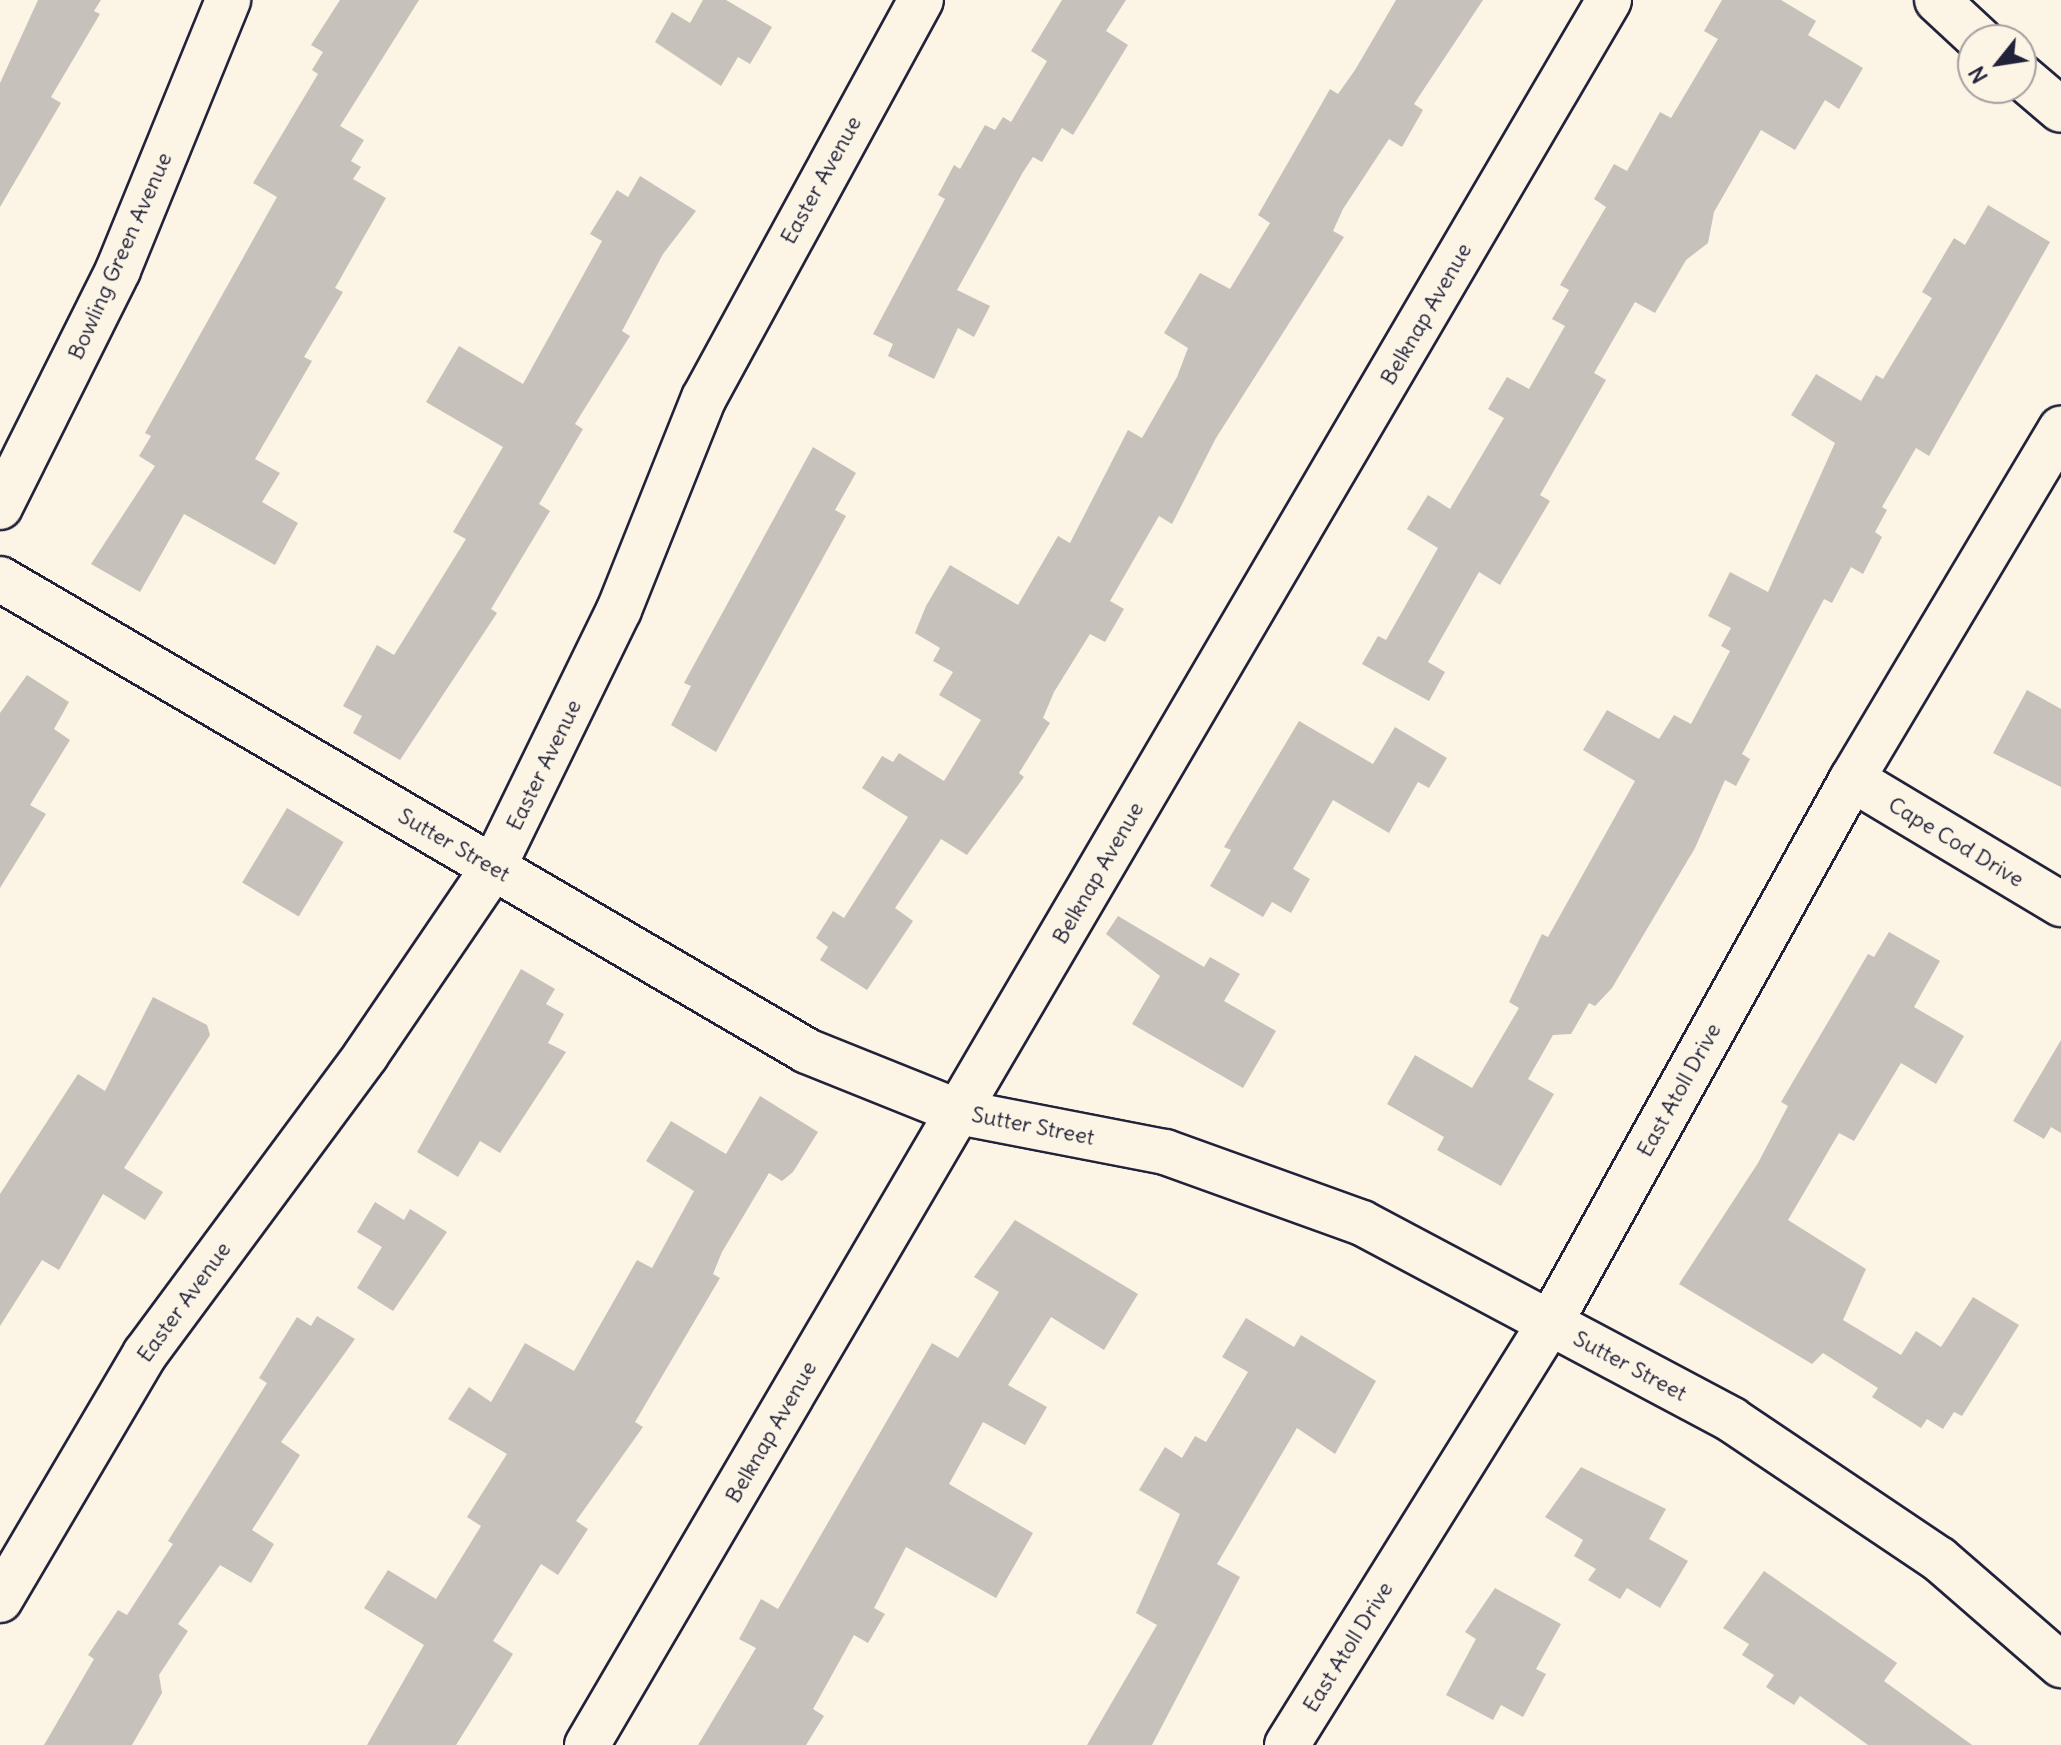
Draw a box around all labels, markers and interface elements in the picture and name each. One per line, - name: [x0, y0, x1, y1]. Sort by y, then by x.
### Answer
- north arrow: [1957, 24, 2037, 104]
- text: N: [1962, 61, 1994, 89]
- street label: Easter Avenue: [775, 111, 867, 249]
- street label: Bowling Green Avenue: [62, 148, 178, 364]
- street label: Belknap Avenue: [1375, 238, 1477, 390]
- street label: Easter Avenue: [501, 695, 587, 835]
- street label: Cape Cod Drive: [1883, 791, 2029, 893]
- street label: Belknap Avenue: [1047, 797, 1149, 949]
- street label: Sutter Street: [394, 802, 514, 888]
- street label: East Atoll Drive: [1631, 1019, 1727, 1161]
- street label: Sutter Street: [969, 1101, 1097, 1151]
- street label: Easter Avenue: [132, 1237, 236, 1367]
- street label: Sutter Street: [1569, 1325, 1691, 1407]
- street label: Belknap Avenue: [720, 1356, 822, 1508]
- street label: East Atoll Drive: [1297, 1577, 1399, 1717]

